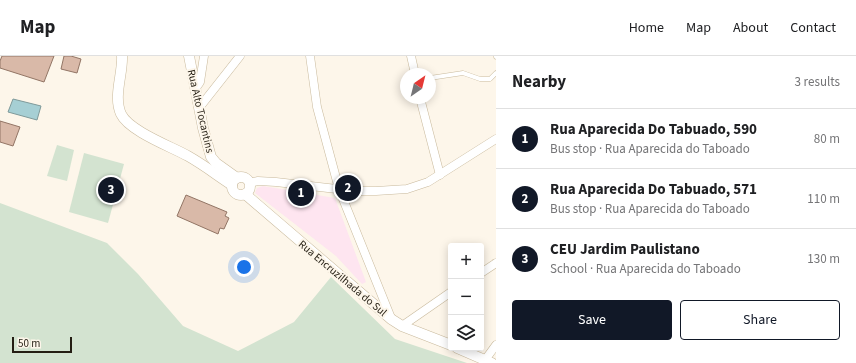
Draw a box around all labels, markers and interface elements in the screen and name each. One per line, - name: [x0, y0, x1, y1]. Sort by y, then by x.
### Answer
- text: Map: [20, 14, 55, 41]
- text: Home: [629, 18, 664, 38]
- text: Map: [686, 18, 711, 38]
- text: About: [733, 18, 768, 38]
- text: Contact: [790, 18, 836, 38]
- street label: Rua Alto Tocantins: [184, 68, 217, 155]
- north arrow: [400, 68, 436, 104]
- text: Nearby: [512, 70, 566, 94]
- text: 3 results: [795, 73, 840, 91]
- text: Rua Aparecida Do Tabuado, 590: [550, 119, 757, 140]
- text: 1: [522, 130, 528, 148]
- text: 80 m: [814, 130, 840, 148]
- text: Bus stop · Rua Aparecida do Taboado: [550, 140, 750, 158]
- pin: 2: [335, 173, 361, 203]
- pin: 3: [98, 175, 124, 205]
- pin: 1: [288, 178, 314, 208]
- text: Rua Aparecida Do Tabuado, 571: [550, 179, 757, 200]
- text: 2: [522, 190, 528, 208]
- text: 110 m: [807, 190, 840, 208]
- text: Bus stop · Rua Aparecida do Taboado: [550, 200, 750, 218]
- street label: Rua Encruzilhada do Sul: [295, 237, 390, 320]
- text: CEU Jardim Paulistano: [550, 239, 700, 260]
- map controls: [448, 243, 484, 351]
- button: +: [448, 243, 484, 279]
- text: 3: [522, 250, 528, 268]
- text: 130 m: [807, 250, 840, 268]
- your location: [234, 257, 254, 277]
- text: School · Rua Aparecida do Taboado: [550, 260, 741, 278]
- button: −: [448, 279, 484, 315]
- button: Save: [512, 300, 672, 340]
- button: Share: [680, 300, 840, 340]
- button: layers: [448, 315, 484, 351]
- scale bar: [12, 335, 72, 354]
- text: 50 m: [18, 336, 40, 351]

